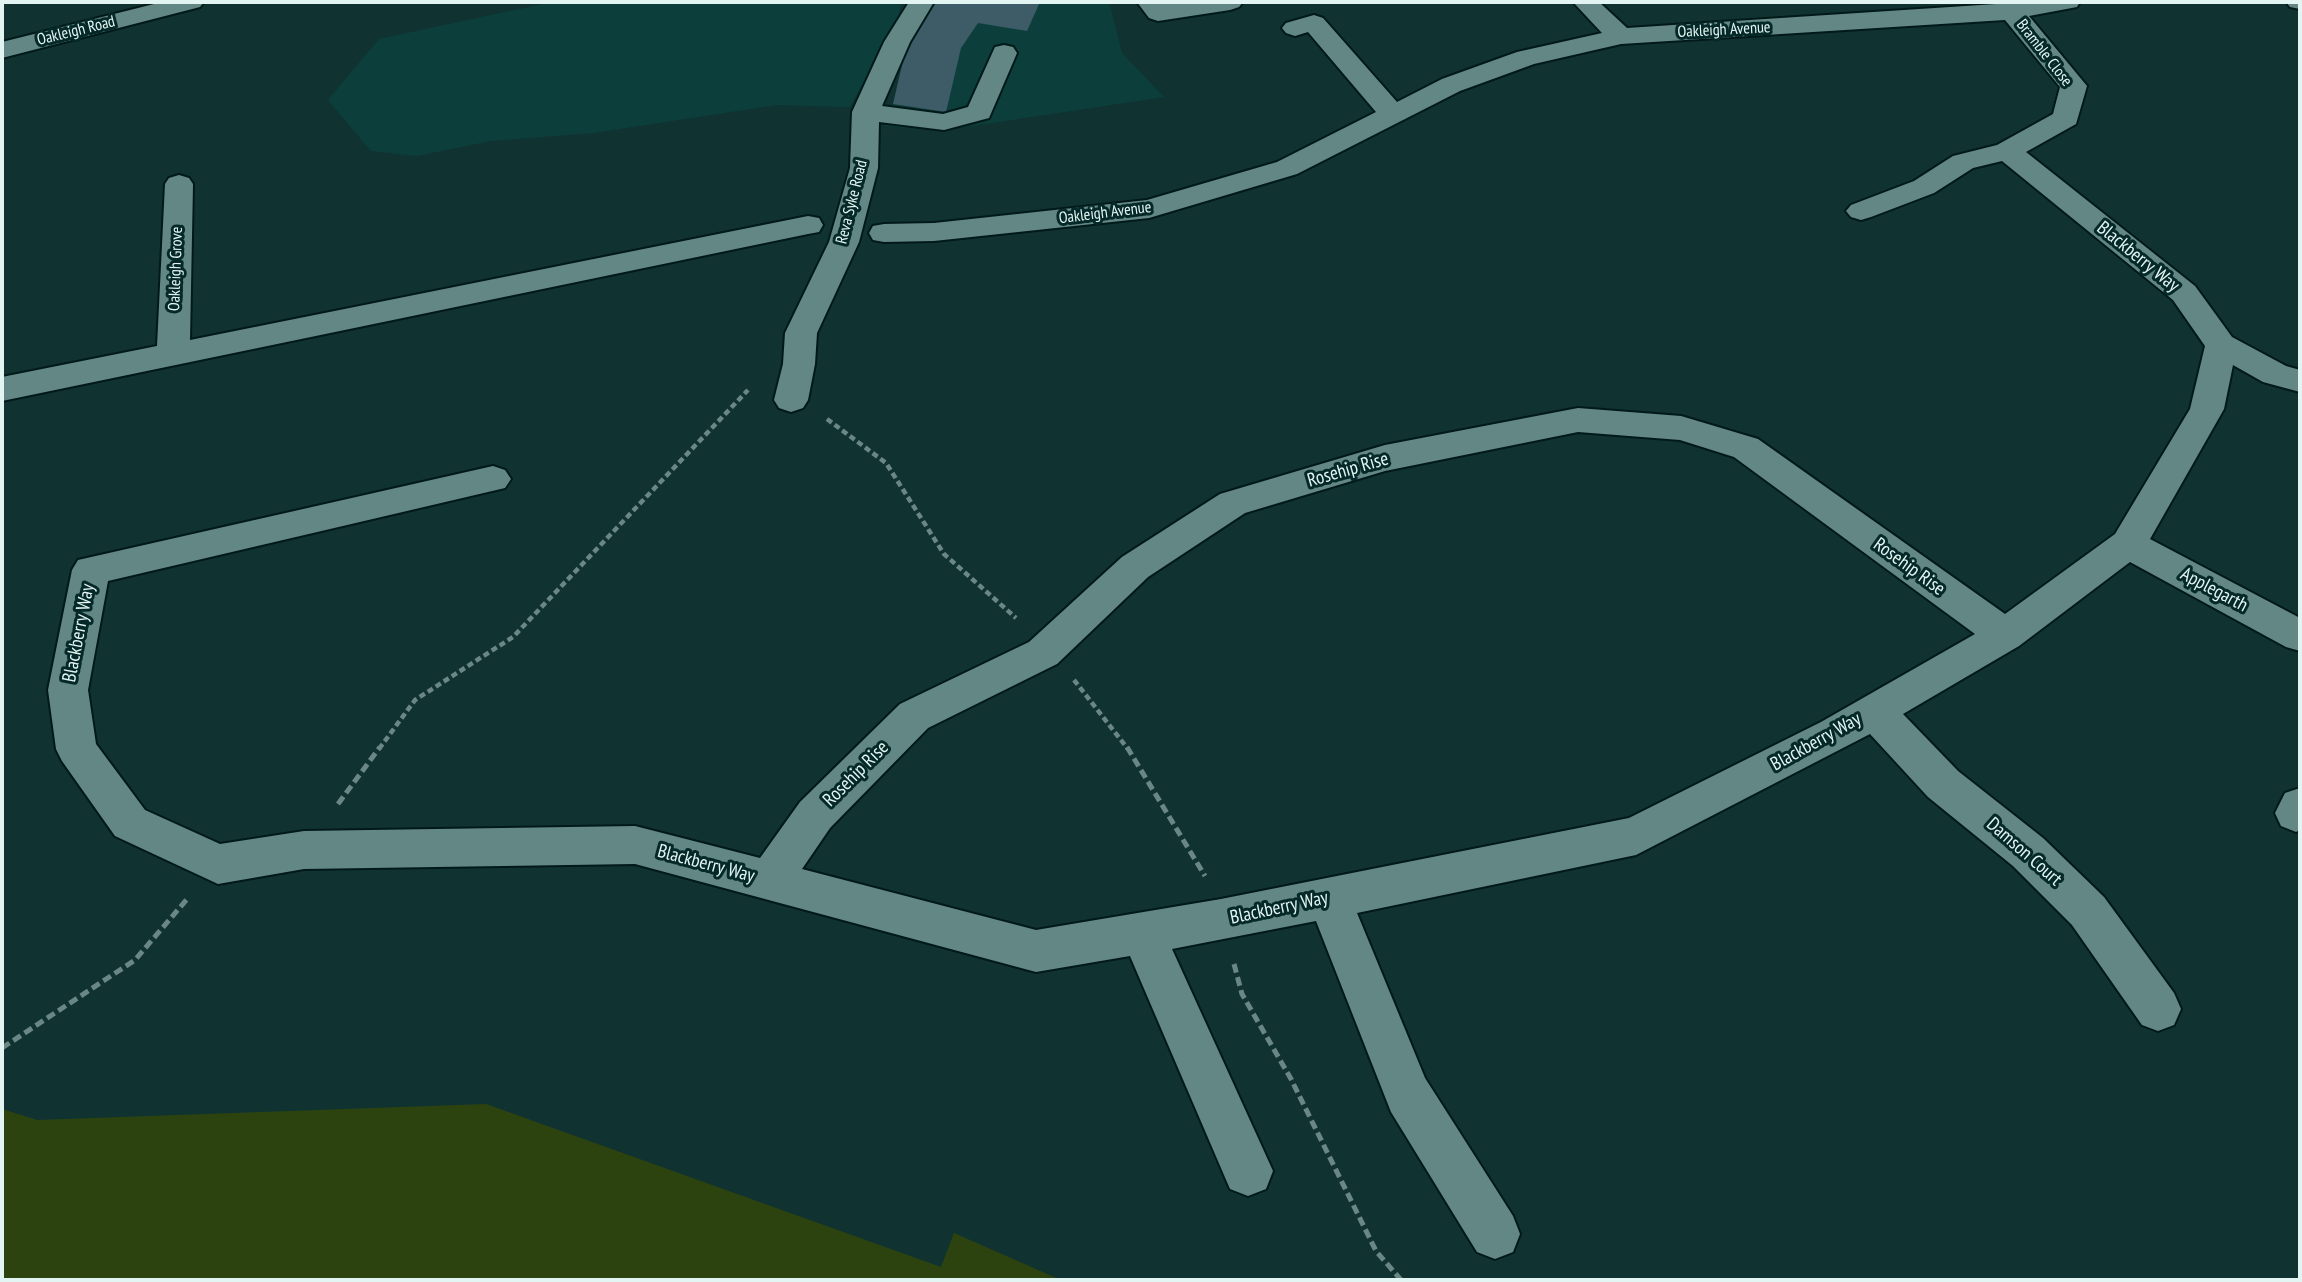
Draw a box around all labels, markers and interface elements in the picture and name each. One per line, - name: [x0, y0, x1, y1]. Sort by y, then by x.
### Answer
- street label: Oakleigh Road: [35, 12, 117, 50]
- street label: Bramble Close: [2012, 16, 2076, 90]
- street label: Oakleigh Avenue: [1677, 18, 1771, 42]
- street label: Reva Syke Road: [832, 158, 872, 246]
- street label: Oakleigh Avenue: [1058, 198, 1152, 228]
- street label: Blackberry Way: [2092, 217, 2184, 297]
- street label: Oakleigh Grove: [165, 227, 187, 311]
- street label: Rosehip Rise: [1305, 448, 1391, 492]
- street label: Rosehip Rise: [1869, 533, 1949, 601]
- street label: Applegarth: [2177, 563, 2251, 617]
- street label: Blackberry Way: [58, 582, 100, 684]
- street label: Blackberry Way: [1767, 708, 1865, 776]
- street label: Rosehip Rise: [819, 737, 893, 811]
- street label: Damson Court: [1982, 813, 2066, 891]
- street label: Blackberry Way: [655, 840, 757, 888]
- street label: Blackberry Way: [1228, 886, 1330, 930]

